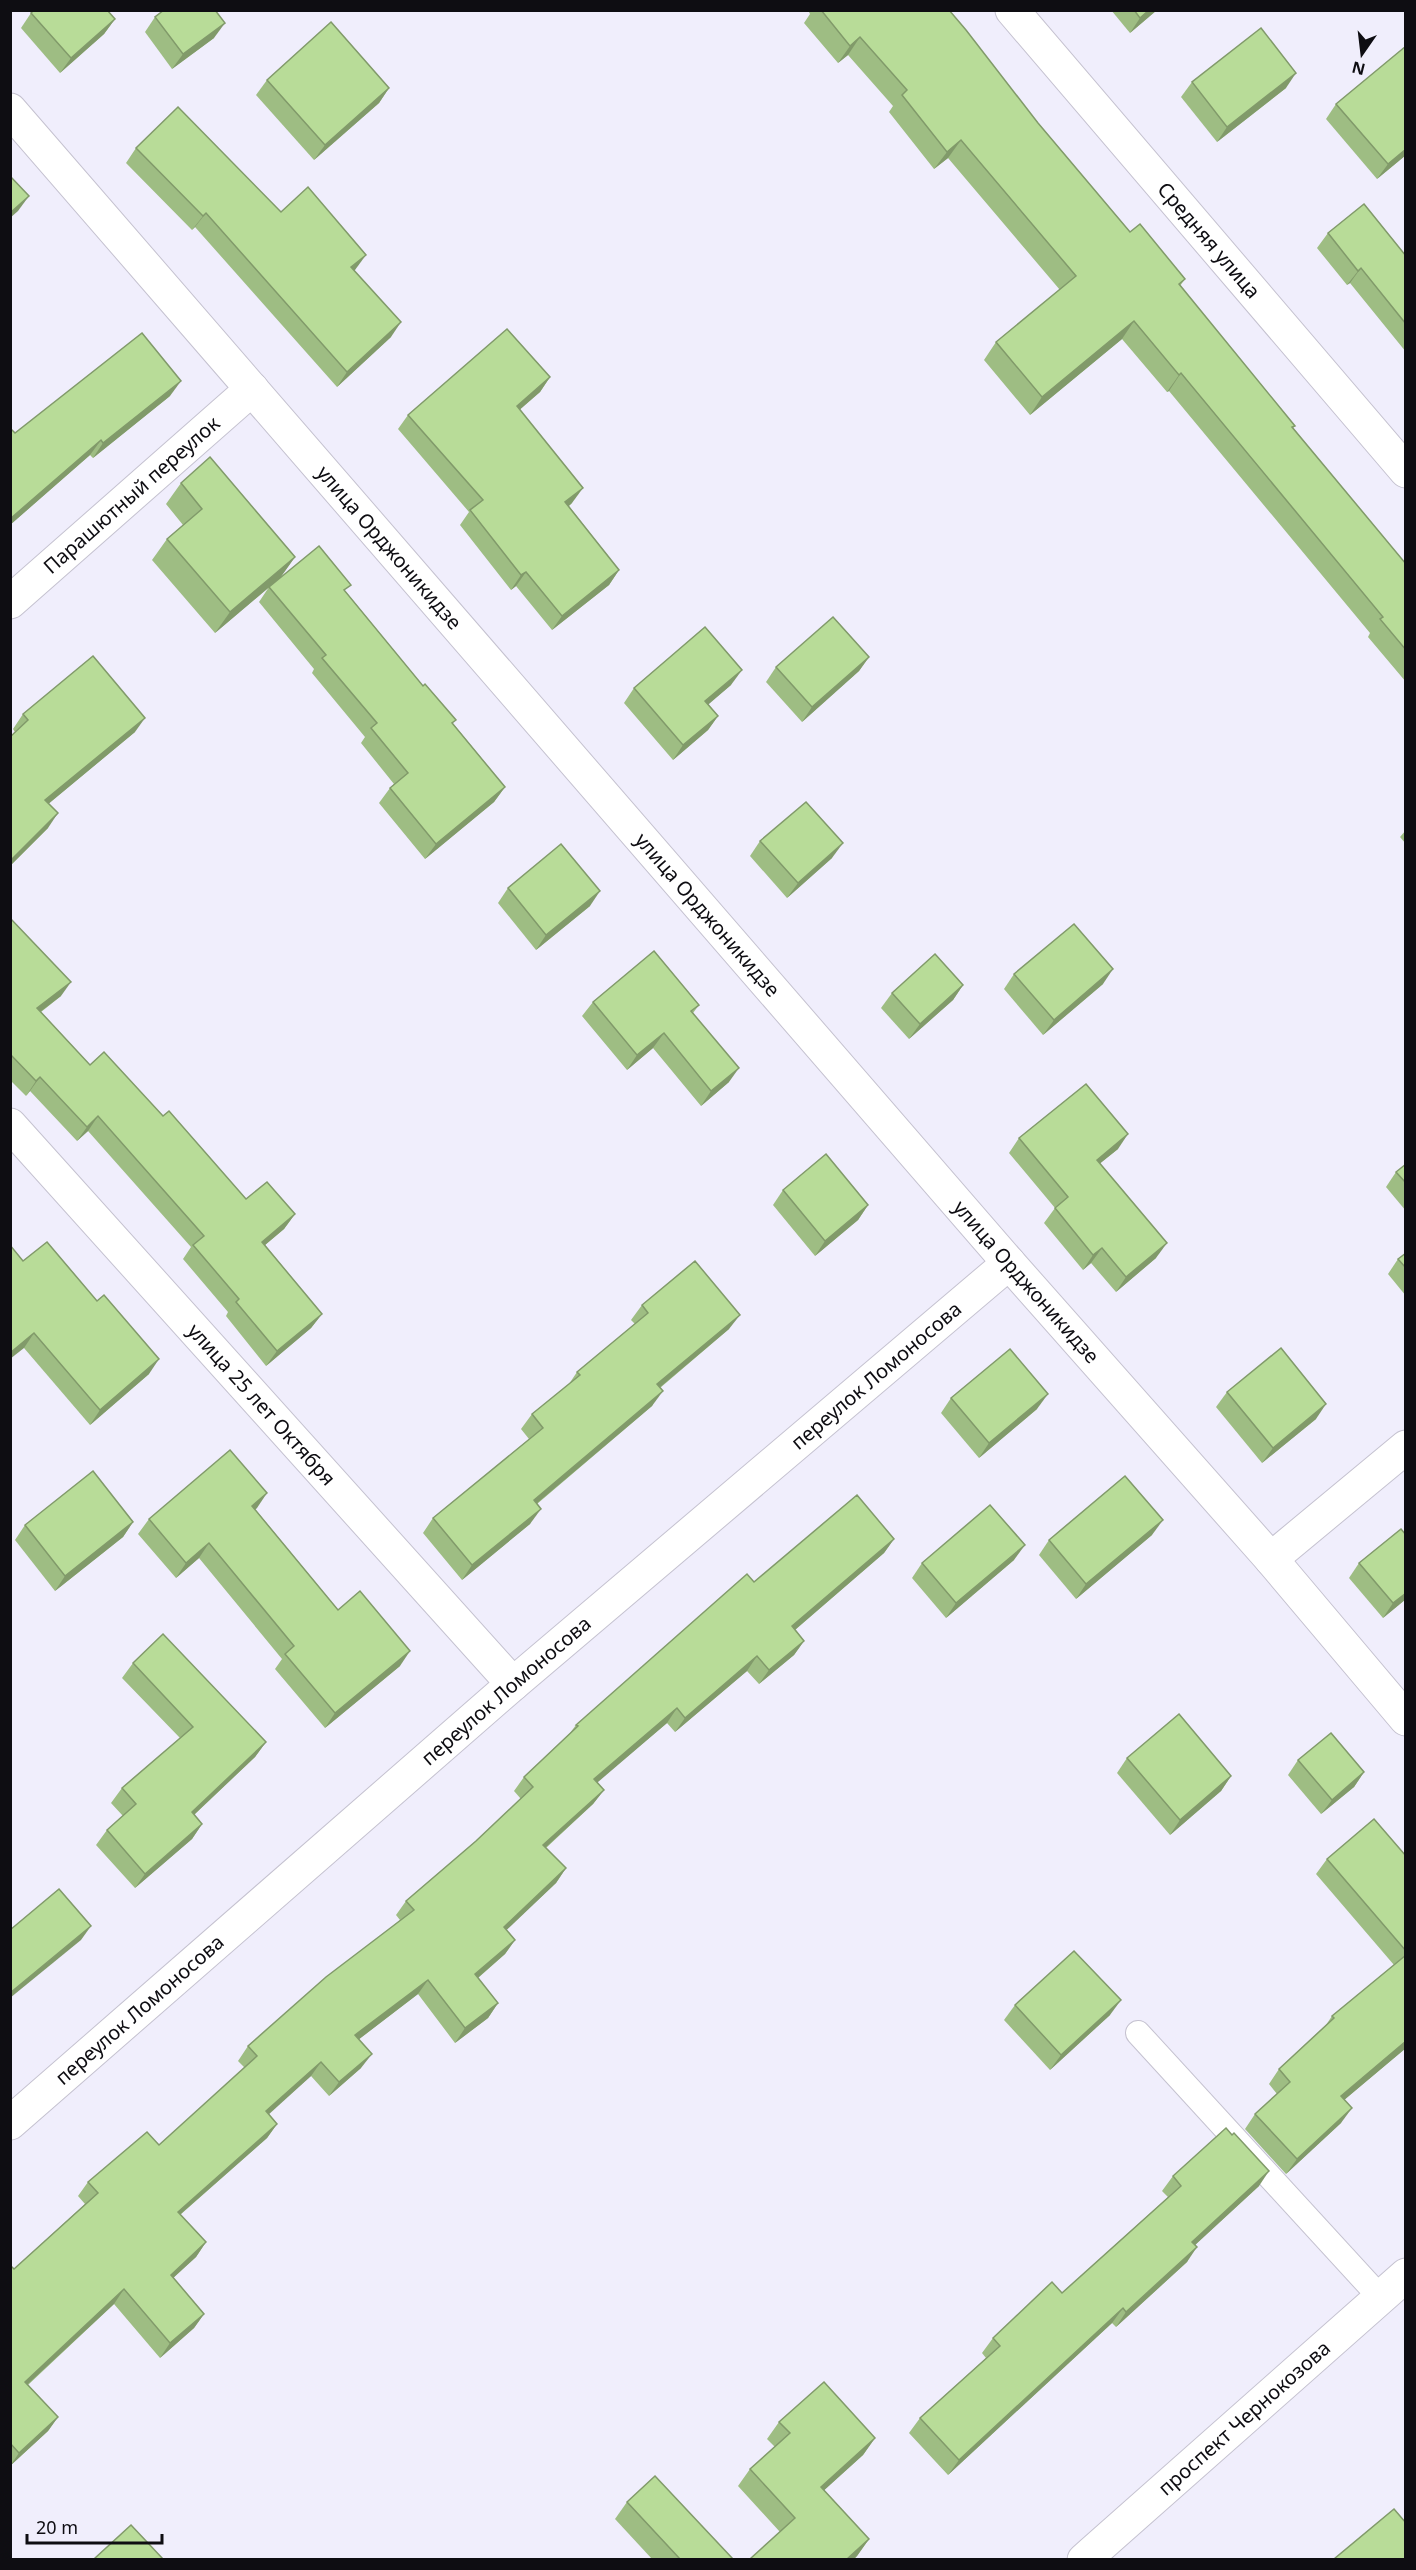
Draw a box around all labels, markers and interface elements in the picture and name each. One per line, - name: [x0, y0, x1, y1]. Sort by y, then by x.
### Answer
- north arrow: [1332, 24, 1392, 84]
- text: N: [1349, 56, 1367, 81]
- street label: Средняя улица: [1152, 176, 1267, 304]
- street label: Парашютный переулок: [37, 409, 225, 580]
- street label: улица Орджоникидзе: [311, 460, 468, 635]
- street label: улица Орджоникидзе: [629, 827, 786, 1002]
- street label: улица Орджоникидзе: [948, 1194, 1105, 1369]
- street label: переулок Ломоносова: [785, 1295, 967, 1455]
- street label: улица 25 лет Октября: [182, 1317, 342, 1491]
- street label: переулок Ломоносова: [415, 1610, 596, 1771]
- street label: переулок Ломоносова: [49, 1928, 229, 2091]
- street label: проспект Чернокозова: [1152, 2334, 1336, 2501]
- scale bar: [27, 2507, 162, 2545]
- text: 20 m: [36, 2515, 78, 2539]

